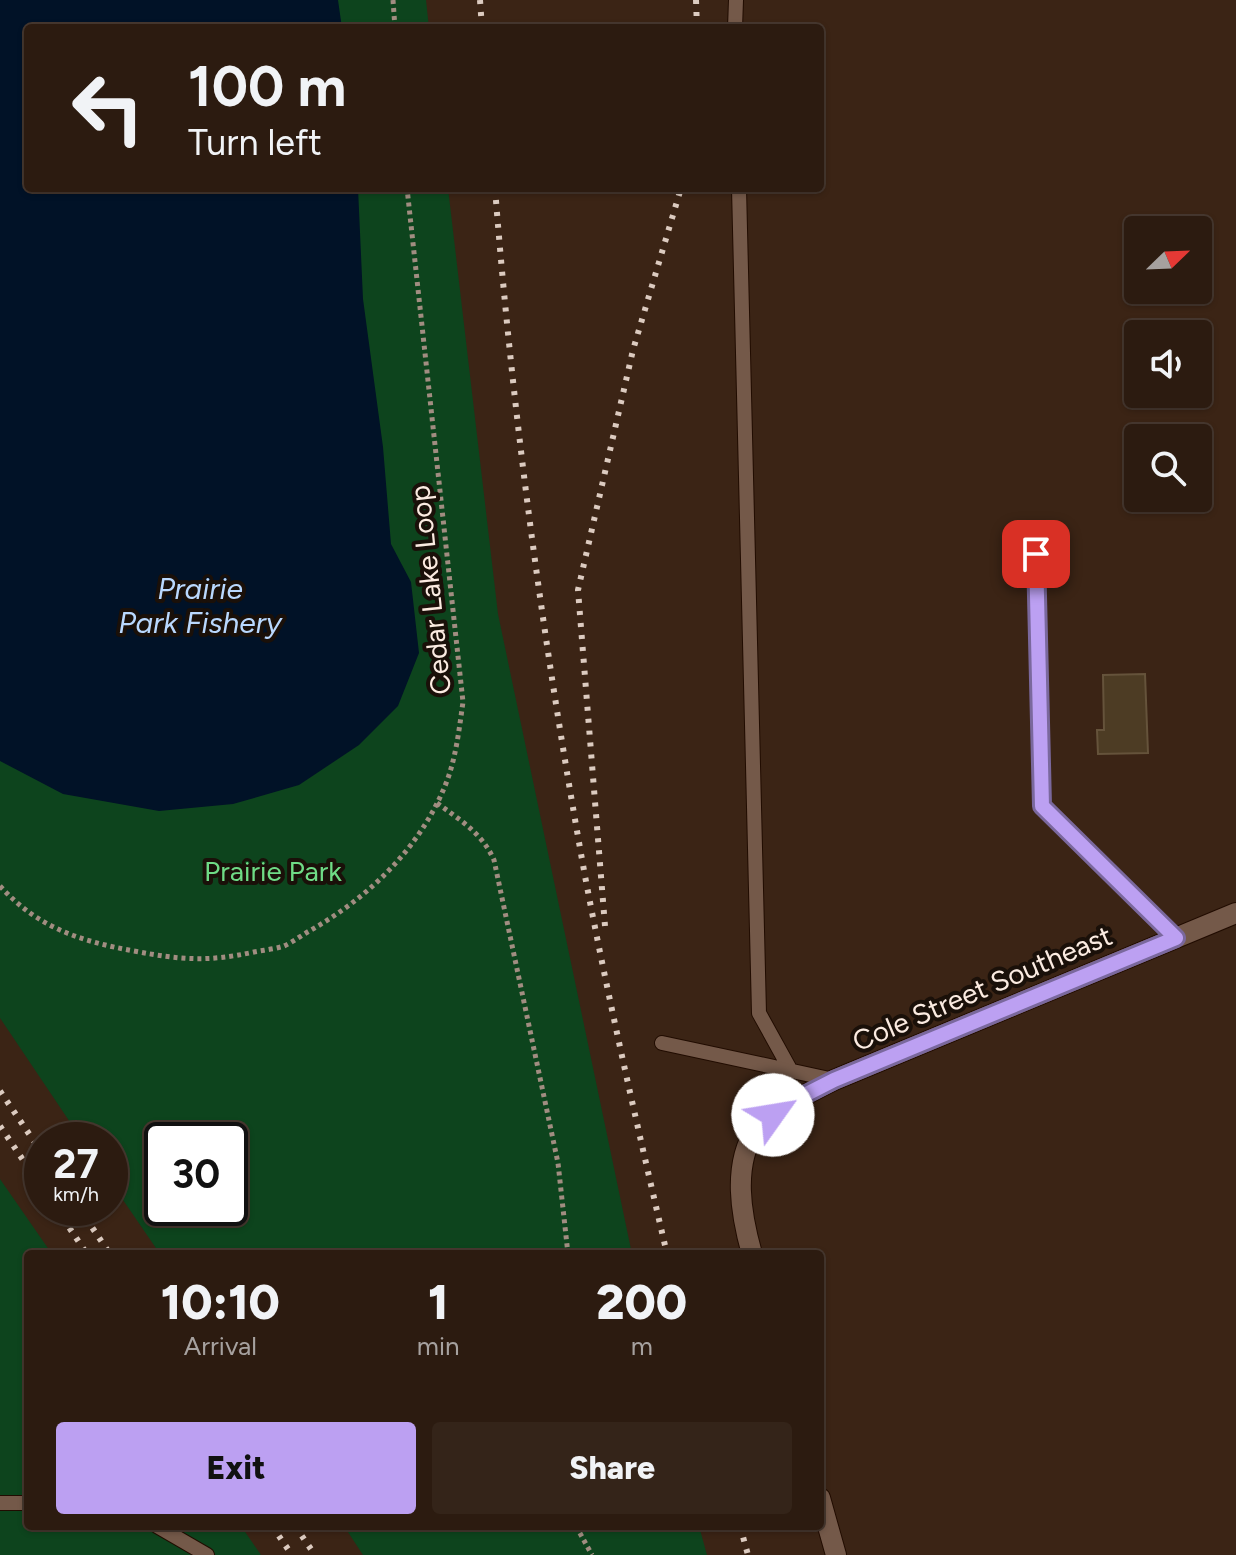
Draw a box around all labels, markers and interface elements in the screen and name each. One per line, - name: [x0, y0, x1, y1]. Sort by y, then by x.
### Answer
- text: 100 m: [188, 53, 346, 120]
- icon: left: [56, 56, 160, 160]
- text: Turn left: [188, 121, 322, 164]
- north arrow: [1124, 216, 1212, 304]
- map controls: [1124, 216, 1212, 512]
- button: sound: [1124, 320, 1212, 408]
- button: search: [1124, 424, 1212, 512]
- street label: Cedar Lake Loop: [402, 484, 458, 696]
- pin: [1002, 520, 1070, 588]
- icon: arrive: [1014, 532, 1058, 576]
- water label: Prairie Park Fishery: [118, 570, 283, 641]
- park label: Prairie Park: [204, 854, 342, 888]
- street label: Cole Street Southeast: [847, 918, 1117, 1058]
- position arrow: [731, 1073, 815, 1157]
- speed limit sign: 30: [144, 1122, 248, 1226]
- text: 27: [53, 1140, 99, 1188]
- text: km/h: [53, 1182, 99, 1206]
- text: 10:10: [161, 1273, 280, 1331]
- text: 1: [428, 1273, 448, 1331]
- text: 200: [596, 1273, 687, 1331]
- text: Arrival: [184, 1330, 257, 1362]
- text: min: [417, 1330, 459, 1362]
- text: m: [631, 1330, 653, 1362]
- button: Exit: [56, 1422, 416, 1514]
- button: Share: [432, 1422, 792, 1514]

